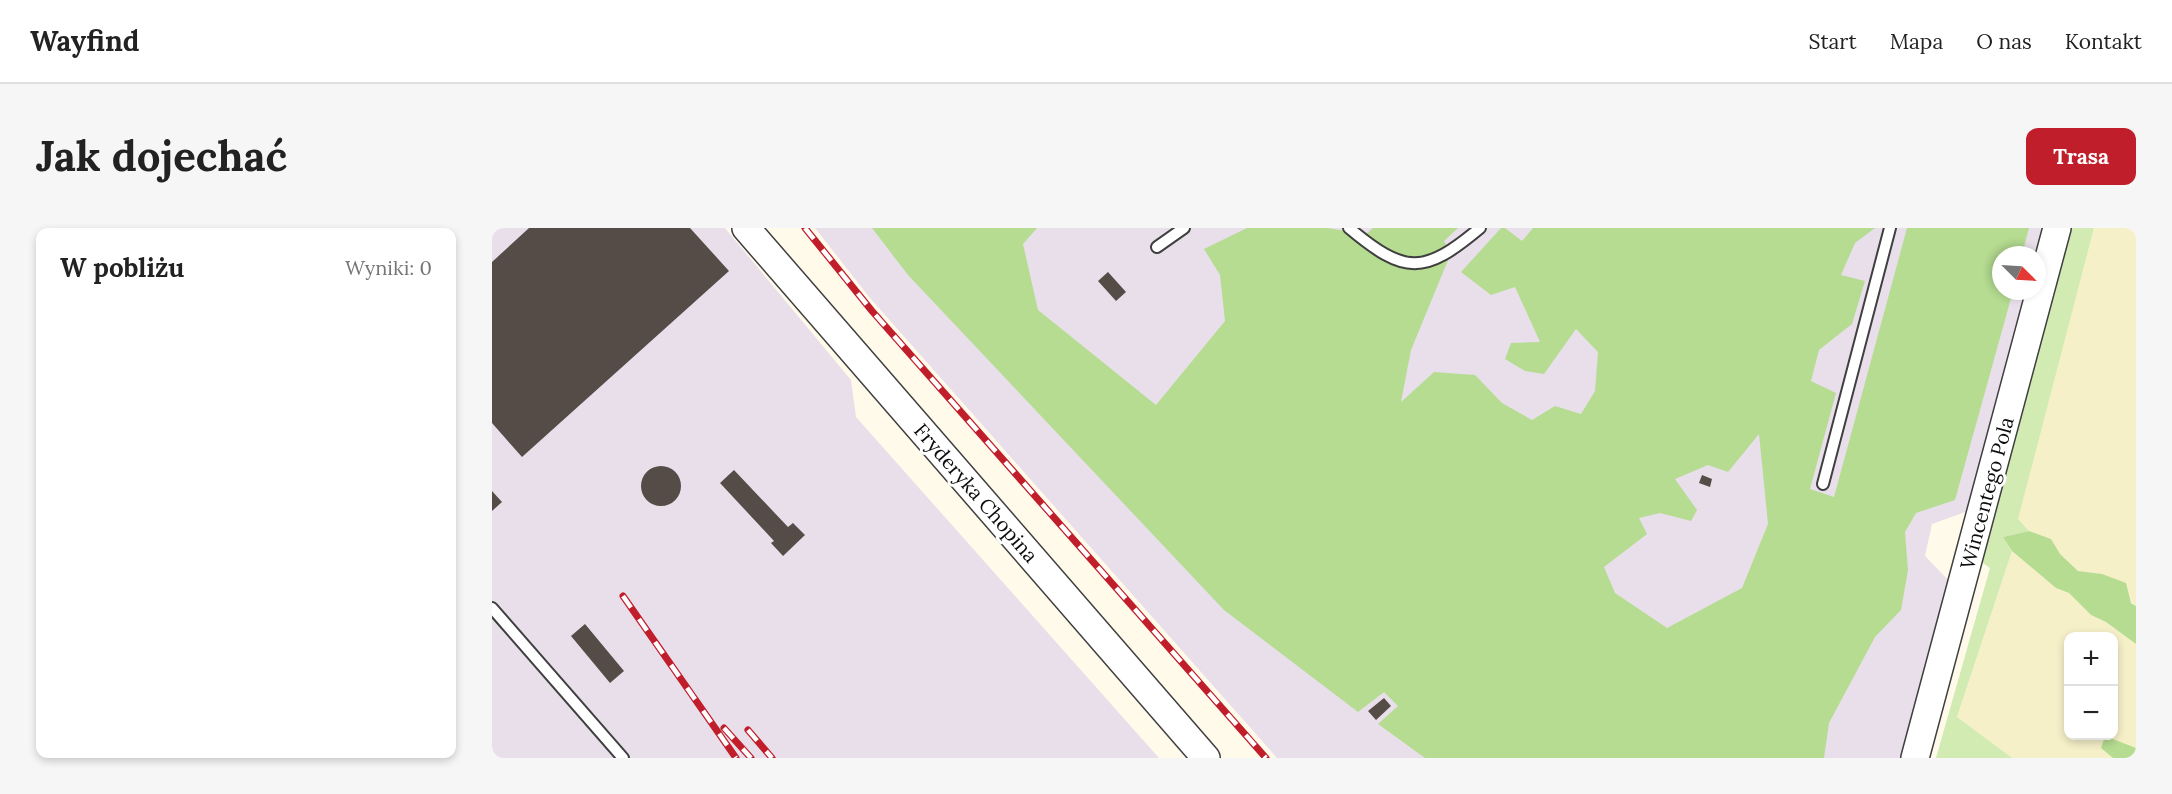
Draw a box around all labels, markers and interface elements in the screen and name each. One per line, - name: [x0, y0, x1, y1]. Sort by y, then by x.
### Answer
- text: Wayfind: [30, 23, 139, 59]
- text: Start: [1809, 28, 1857, 55]
- text: Mapa: [1890, 28, 1943, 55]
- text: O nas: [1976, 28, 2032, 55]
- text: Kontakt: [2065, 28, 2142, 55]
- button: Trasa: [2026, 128, 2136, 185]
- text: Jak dojechać: [36, 129, 287, 183]
- north arrow: [1992, 246, 2046, 300]
- text: W pobliżu: [60, 251, 184, 284]
- text: Wyniki: 0: [345, 255, 432, 280]
- street label: Wincentego Pola: [1954, 414, 2019, 572]
- street label: Fryderyka Chopina: [909, 418, 1044, 567]
- map controls: [2064, 632, 2118, 740]
- button: +: [2064, 632, 2118, 686]
- button: −: [2064, 686, 2118, 740]

